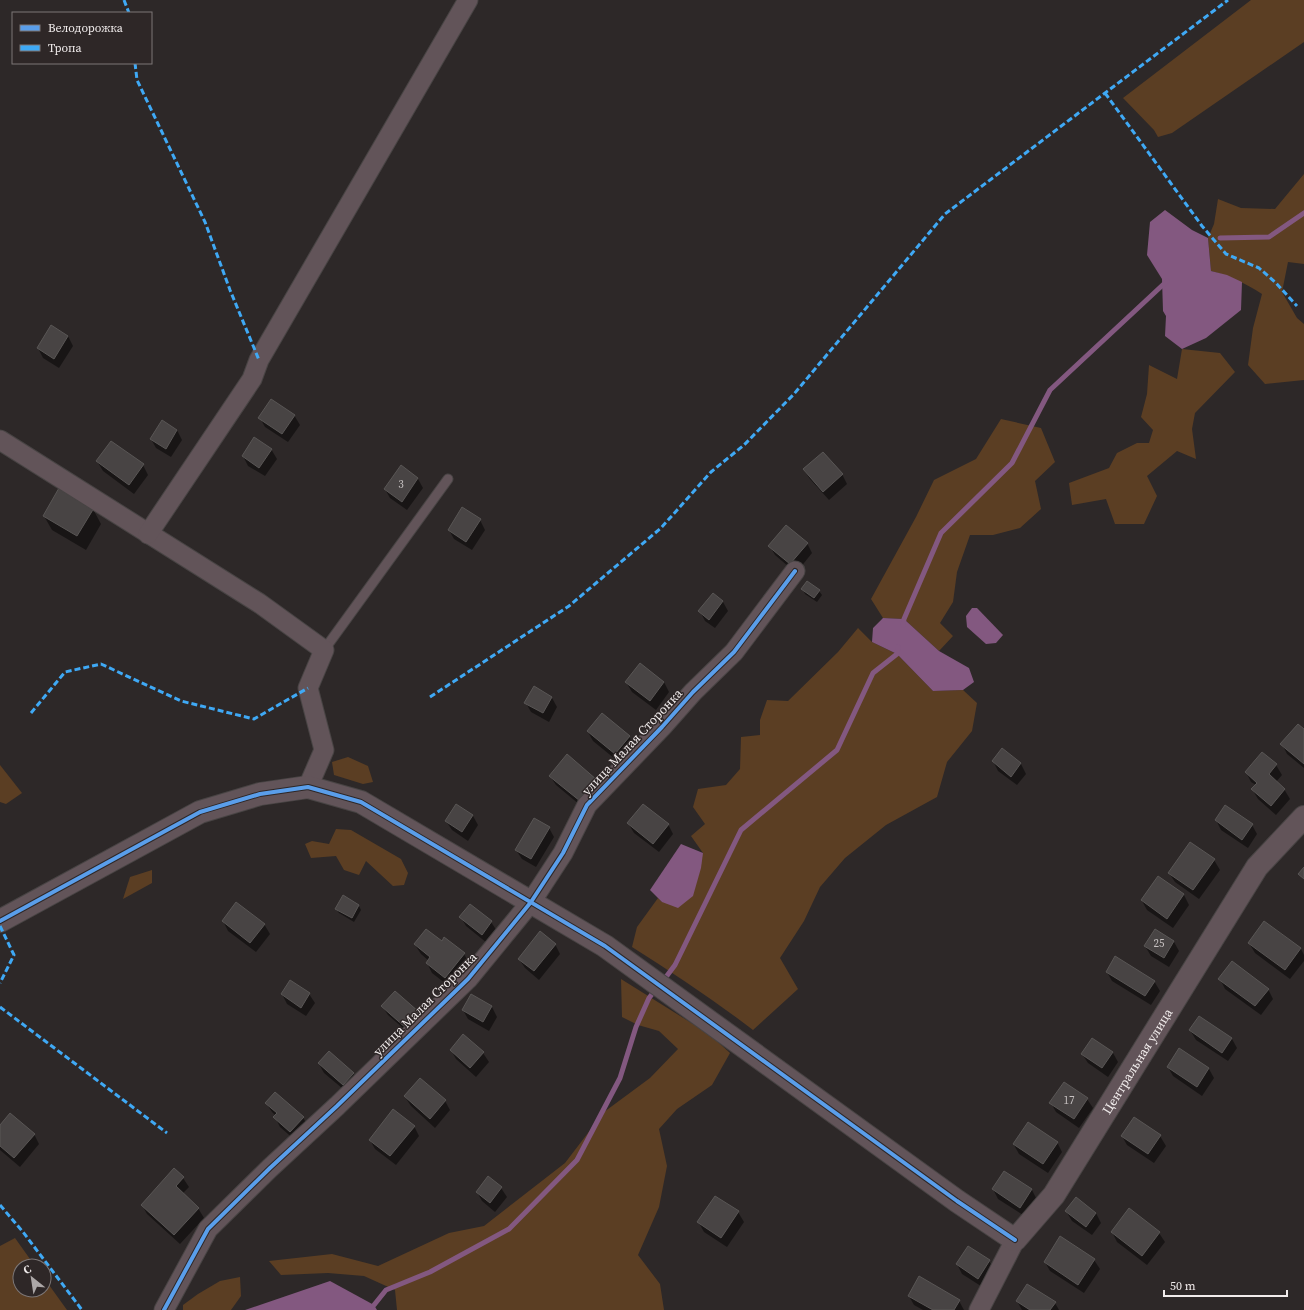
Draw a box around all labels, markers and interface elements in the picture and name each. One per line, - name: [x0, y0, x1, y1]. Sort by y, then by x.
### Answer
- legend: [12, 12, 152, 64]
- text: Велодорожка: [48, 20, 124, 36]
- text: Тропа: [48, 40, 83, 56]
- house number: 3: [398, 477, 404, 492]
- street label: улица Малая Сторонка: [578, 685, 686, 799]
- house number: 25: [1154, 936, 1165, 951]
- street label: улица Малая Сторонка: [370, 948, 481, 1059]
- street label: Центральная улица: [1098, 1005, 1176, 1117]
- house number: 17: [1064, 1093, 1075, 1108]
- north arrow: [12, 1258, 52, 1298]
- text: С: [21, 1261, 34, 1278]
- scale bar: [1164, 1272, 1287, 1298]
- text: 50 m: [1170, 1278, 1196, 1294]

